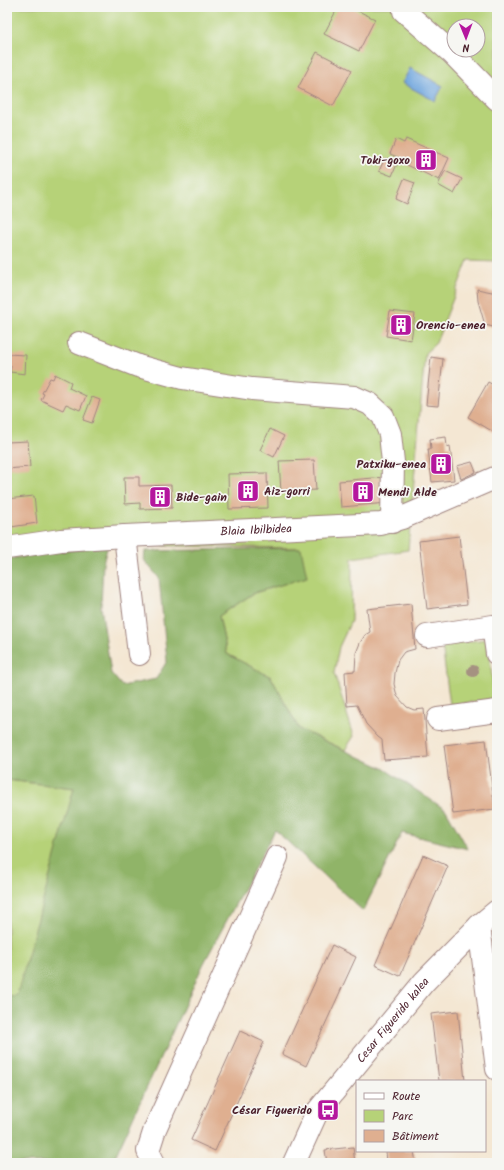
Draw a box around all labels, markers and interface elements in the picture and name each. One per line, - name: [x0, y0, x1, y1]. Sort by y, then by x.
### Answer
- north arrow: [446, 18, 486, 58]
- text: N: [462, 38, 470, 56]
- building icon: Toki-goxo: [413, 147, 439, 173]
- place label: Toki-goxo: [360, 151, 411, 170]
- building icon: Orencio-enea: [388, 312, 414, 338]
- place label: Orencio-enea: [416, 316, 486, 335]
- building icon: Patxiku-enea: [428, 451, 454, 477]
- place label: Patxiku-enea: [356, 455, 426, 474]
- building icon: Aiz-gorri: [235, 478, 261, 504]
- building icon: Mendi Alde: [350, 479, 376, 505]
- place label: Aiz-gorri: [264, 482, 311, 501]
- place label: Mendi Alde: [378, 483, 437, 502]
- building icon: Bide-gain: [147, 484, 173, 510]
- place label: Bide-gain: [176, 488, 227, 507]
- street label: Blaia Ibilbidea: [220, 519, 293, 542]
- street label: Cesar Figuerido kalea: [352, 973, 434, 1068]
- legend: [356, 1080, 486, 1152]
- text: Route: [392, 1087, 421, 1106]
- bus stop icon: César Figuerido: [315, 1097, 341, 1123]
- place label: César Figuerido: [232, 1101, 313, 1120]
- text: Parc: [392, 1107, 413, 1126]
- text: Bâtiment: [392, 1127, 439, 1146]

